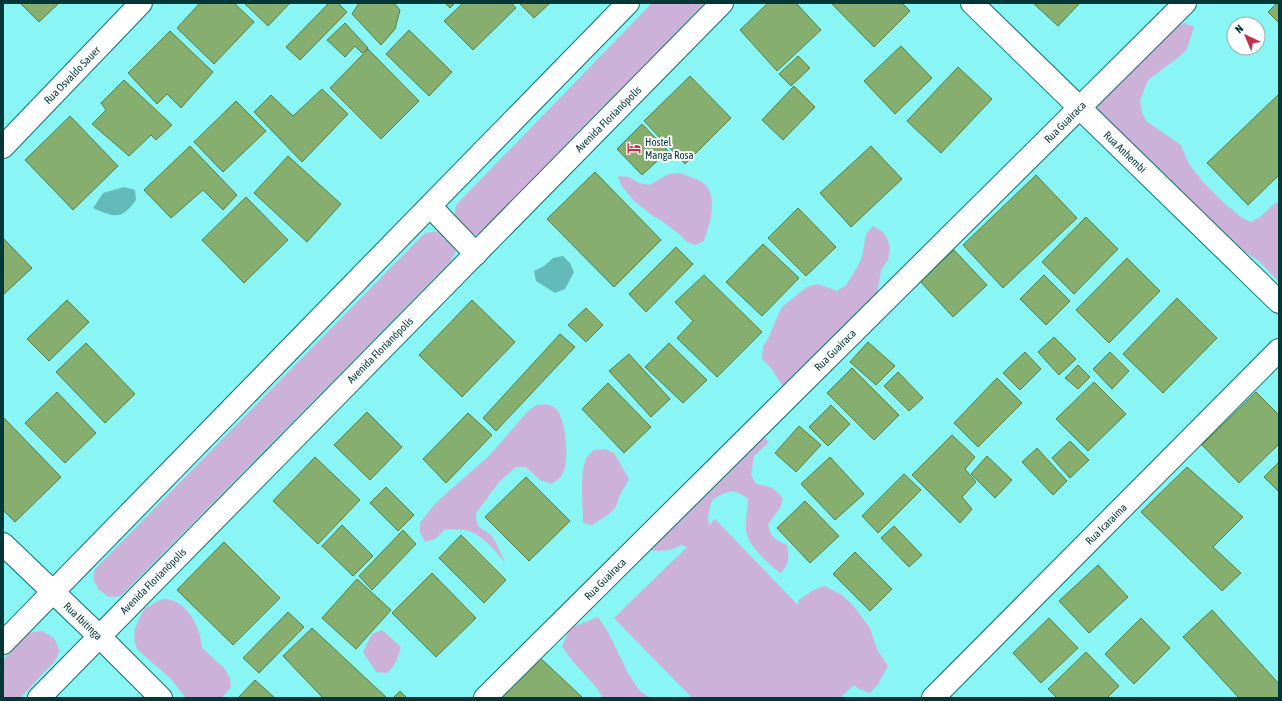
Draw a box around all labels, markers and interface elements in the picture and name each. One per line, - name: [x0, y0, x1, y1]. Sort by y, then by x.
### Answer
- north arrow: [1226, 16, 1266, 56]
- text: N: [1233, 22, 1246, 35]
- street label: Rua Osvaldo Sauer: [42, 43, 103, 106]
- street label: Avenida Florianópolis: [573, 84, 643, 154]
- street label: Rua Guairaca: [1042, 99, 1088, 145]
- street label: Rua Anhembi: [1101, 129, 1149, 175]
- place label: Hostel Manga Rosa: [645, 136, 694, 161]
- hotel icon: Hostel Manga Rosa: [626, 140, 642, 156]
- street label: Avenida Florianópolis: [345, 315, 415, 385]
- street label: Rua Guairaca: [812, 327, 858, 373]
- street label: Rua Icaraima: [1083, 501, 1129, 547]
- street label: Avenida Florianópolis: [118, 546, 188, 616]
- street label: Rua Guairaca: [582, 556, 628, 602]
- street label: Rua Ibitinga: [61, 600, 105, 642]

